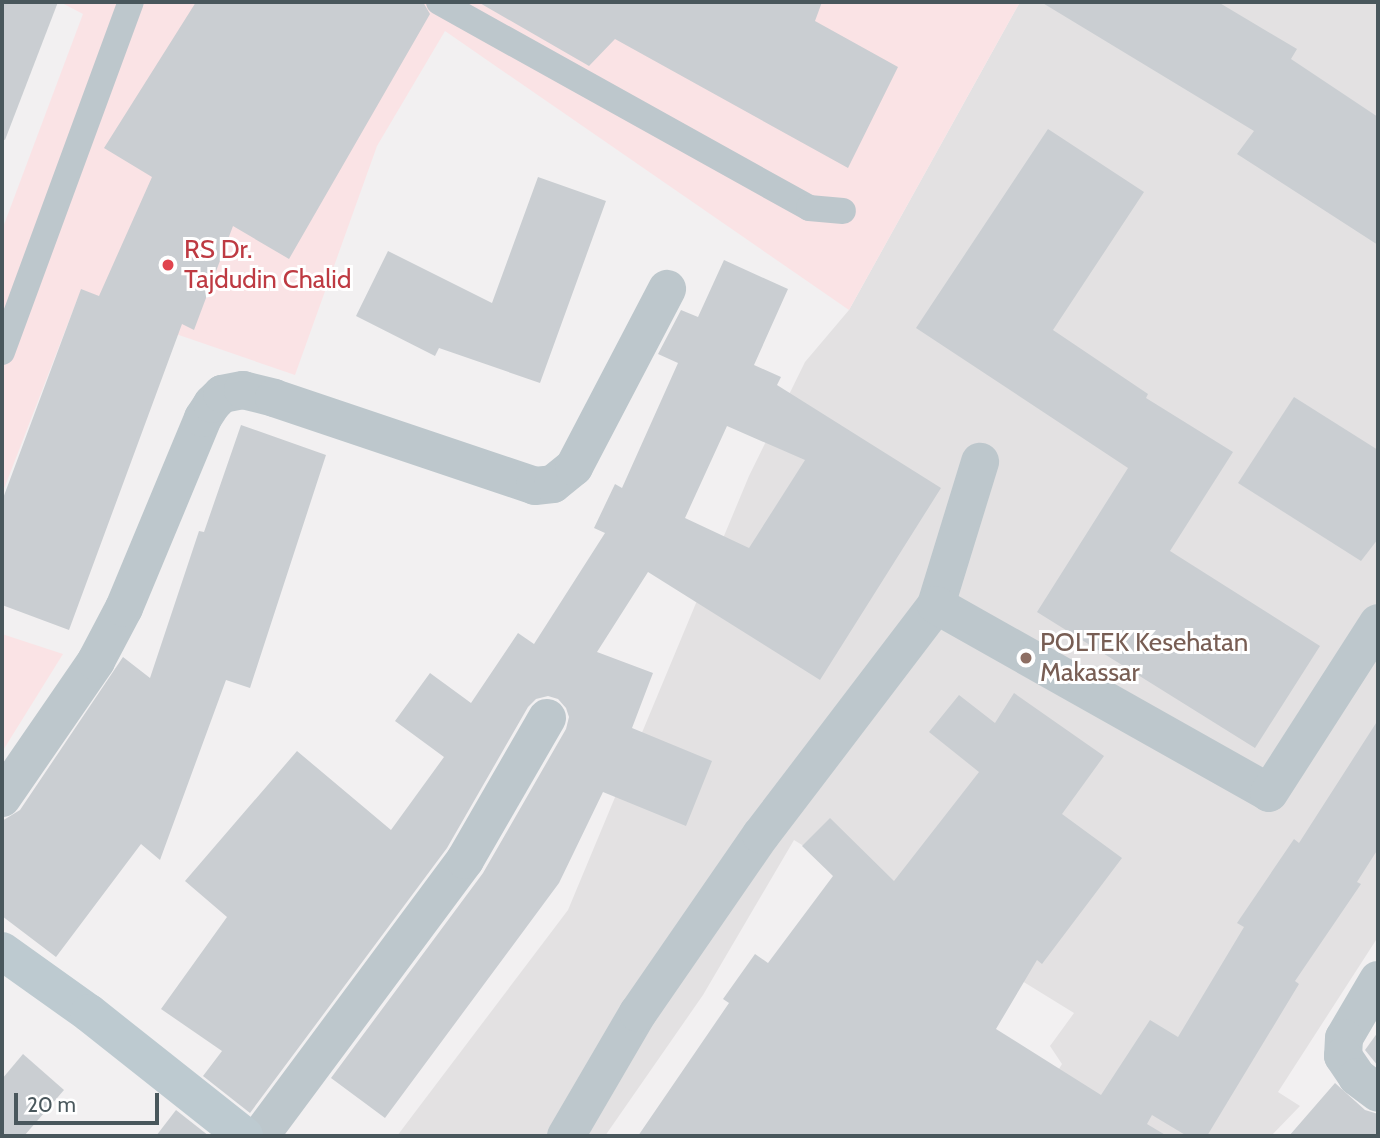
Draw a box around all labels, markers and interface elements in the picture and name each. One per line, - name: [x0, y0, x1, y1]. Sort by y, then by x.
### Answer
- place label: RS Dr. Tajdudin Chalid: [184, 234, 351, 296]
- marker: RS Dr. Tajdudin Chalid: [158, 255, 178, 275]
- place label: POLTEK Kesehatan Makassar: [1040, 627, 1248, 688]
- marker: POLTEK Kesehatan Makassar: [1018, 650, 1034, 666]
- scale bar: [18, 1078, 163, 1122]
- text: 20 m: [27, 1092, 76, 1117]

